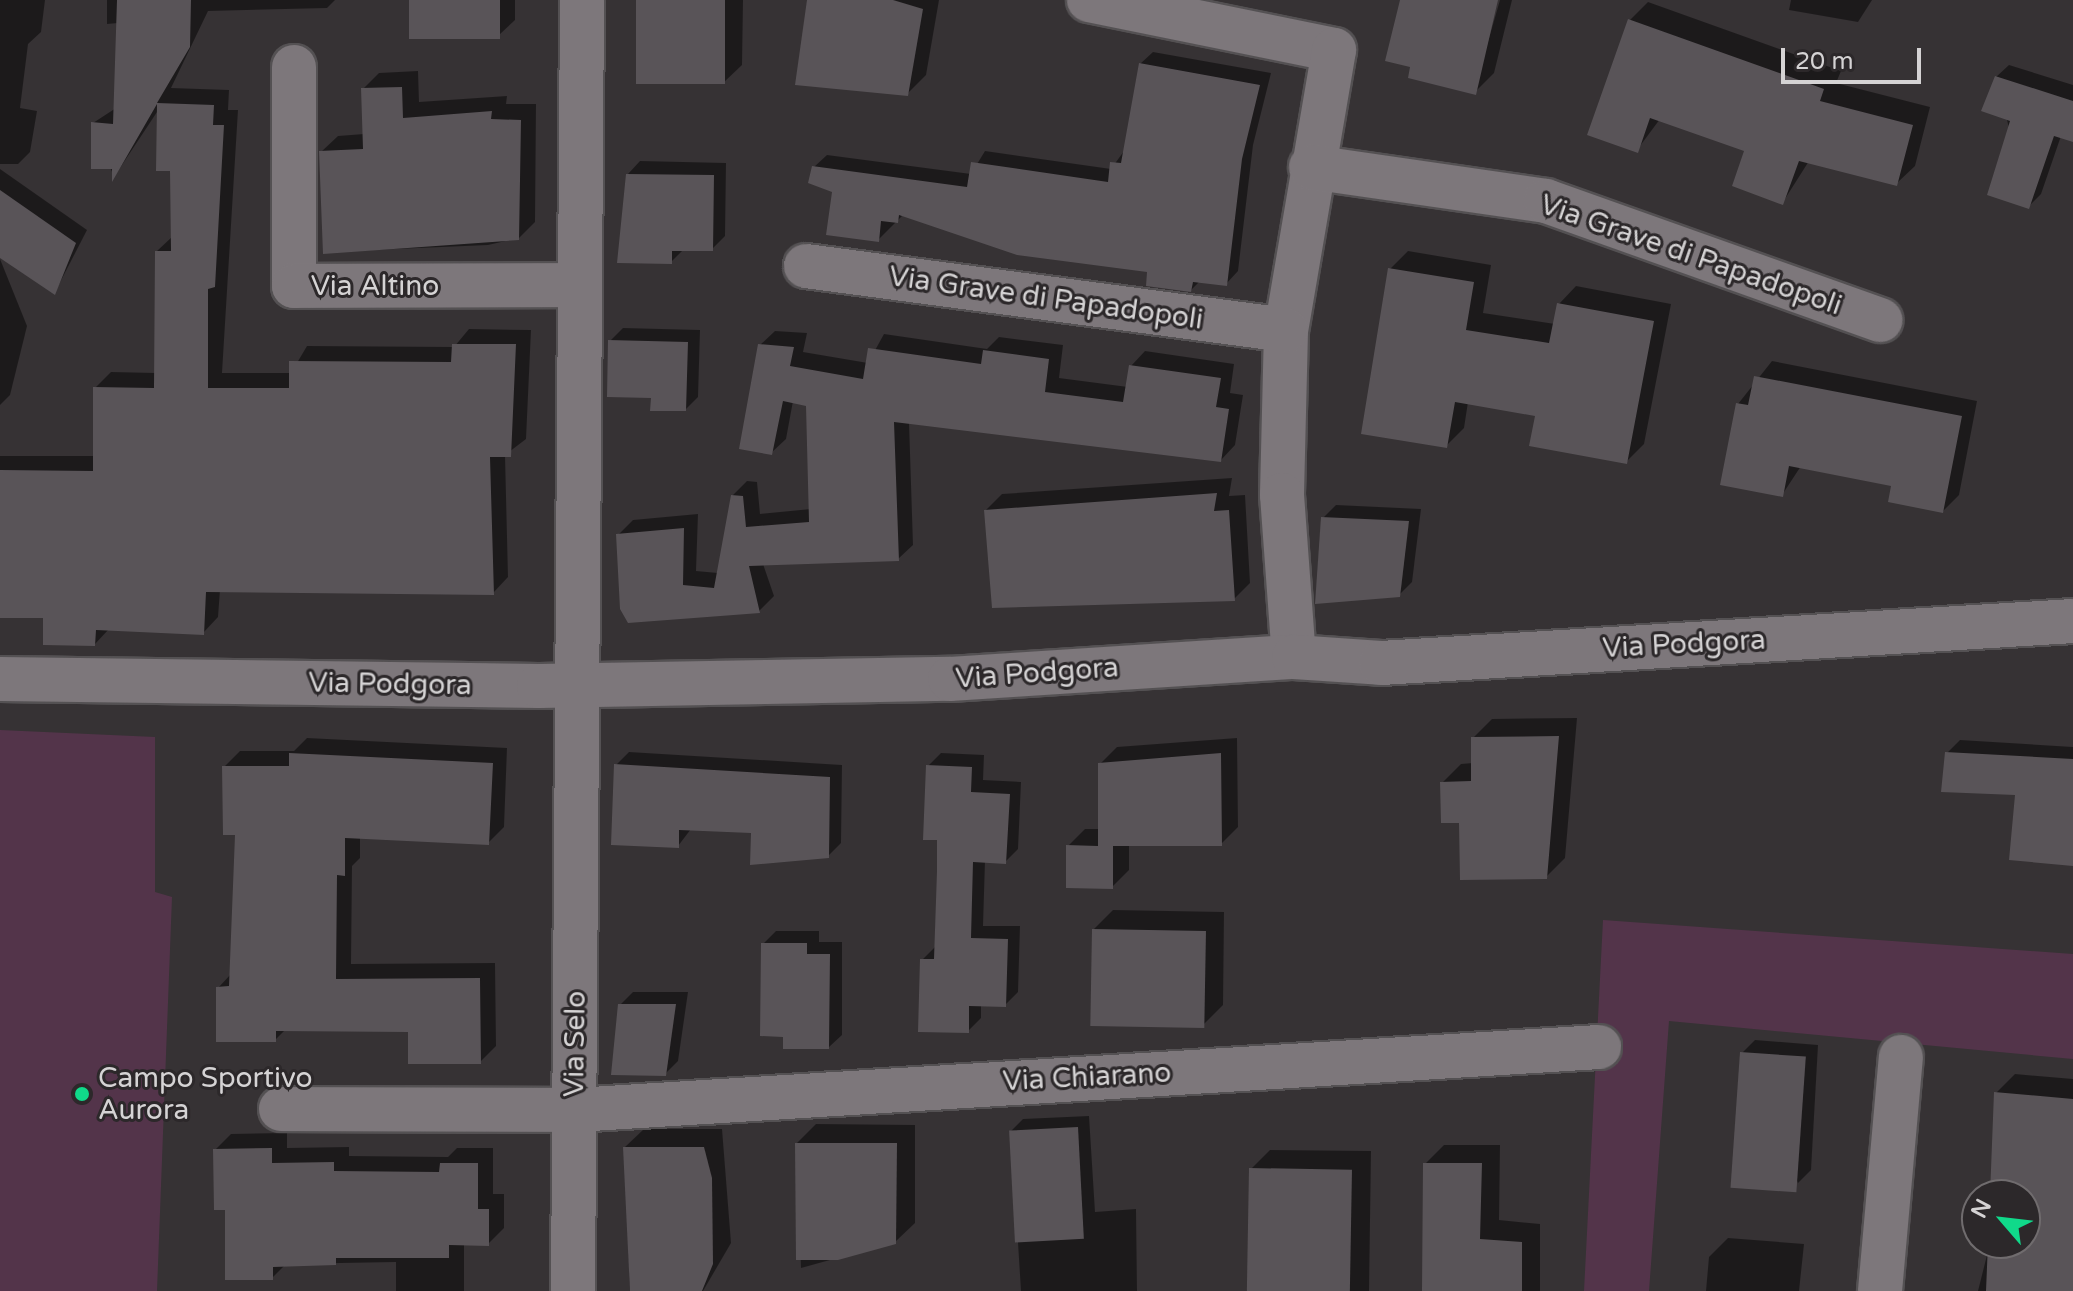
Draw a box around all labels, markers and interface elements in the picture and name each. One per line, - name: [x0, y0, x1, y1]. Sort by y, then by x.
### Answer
- scale bar: [1785, 32, 1925, 82]
- text: 20 m: [1795, 47, 1853, 76]
- street label: Via Grave di Papadopoli: [1536, 188, 1846, 322]
- street label: Via Grave di Papadopoli: [887, 259, 1205, 337]
- street label: Via Altino: [311, 269, 439, 303]
- street label: Via Podgora: [1602, 623, 1766, 665]
- street label: Via Podgora: [954, 651, 1120, 695]
- street label: Via Podgora: [308, 666, 472, 702]
- street label: Via Selo: [557, 991, 593, 1097]
- street label: Via Chiarano: [1002, 1056, 1172, 1098]
- place label: Campo Sportivo Aurora: [98, 1061, 313, 1127]
- marker: Campo Sportivo Aurora: [73, 1085, 91, 1103]
- north arrow: [1961, 1179, 2041, 1259]
- text: N: [1966, 1195, 1997, 1223]

